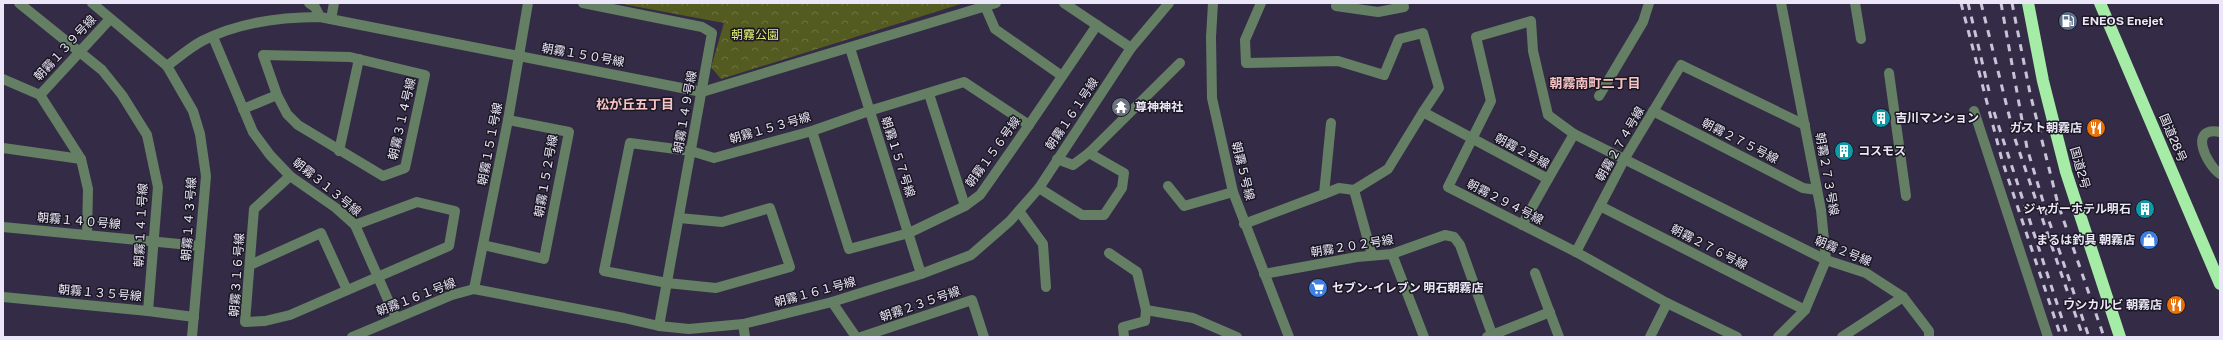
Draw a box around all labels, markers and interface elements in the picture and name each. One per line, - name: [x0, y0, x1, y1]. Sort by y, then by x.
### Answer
- fuel station icon: ENEOS Enejet: [2057, 10, 2079, 32]
- street label: 朝霧１３９号線: [31, 13, 99, 83]
- place label: ENEOS Enejet: [2082, 14, 2164, 28]
- park label: 朝霧公園: [731, 28, 779, 42]
- street label: 朝霧１５０号線: [540, 41, 626, 69]
- street label: 朝霧１４９号線: [671, 69, 699, 155]
- street label: 朝霧１６１号線: [1043, 75, 1101, 153]
- street label: 朝霧３１４号線: [386, 76, 418, 162]
- district label: 朝霧南町二丁目: [1549, 76, 1641, 91]
- temple icon: 尊神神社: [1110, 96, 1132, 118]
- district label: 松が丘五丁目: [596, 97, 674, 112]
- place label: 尊神神社: [1135, 100, 1183, 114]
- street label: 朝霧１５１号線: [475, 101, 505, 187]
- street label: 朝霧２７４号線: [1593, 104, 1647, 184]
- building icon: 吉川マンション: [1870, 107, 1892, 129]
- street label: 朝霧１５３号線: [728, 110, 812, 146]
- place label: 吉川マンション: [1895, 111, 1979, 125]
- street label: 国道28号: [2157, 112, 2189, 164]
- street label: 朝霧１５６号線: [963, 114, 1023, 190]
- street label: 朝霧１５７号線: [878, 115, 918, 199]
- street label: 朝霧２７５号線: [1699, 116, 1781, 166]
- restaurant icon: ガスト朝霧店: [2085, 117, 2107, 139]
- place label: ガスト朝霧店: [2010, 121, 2082, 135]
- street label: 朝霧２号線: [1492, 131, 1552, 171]
- street label: 朝霧２７３号線: [1813, 131, 1841, 217]
- street label: 朝霧１５２号線: [532, 133, 560, 219]
- street label: 朝霧５号線: [1229, 140, 1257, 202]
- building icon: コスモス: [1833, 140, 1855, 162]
- place label: コスモス: [1858, 144, 1906, 158]
- street label: 国道2号: [2067, 145, 2093, 191]
- street label: 朝霧３１３号線: [290, 155, 364, 219]
- street label: 朝霧１４３号線: [179, 177, 199, 261]
- street label: 朝霧２９４号線: [1464, 177, 1546, 227]
- street label: 朝霧１４１号線: [132, 183, 150, 267]
- building icon: ジャガーホテル明石: [2134, 198, 2156, 220]
- place label: ジャガーホテル明石: [2024, 202, 2131, 216]
- street label: 朝霧１４０号線: [37, 210, 121, 232]
- street label: 朝霧２７６号線: [1668, 222, 1750, 272]
- shop icon: まるは釣具 朝霧店: [2138, 229, 2160, 251]
- street label: 朝霧３１６号線: [227, 233, 247, 317]
- street label: 朝霧２０２号線: [1309, 233, 1395, 259]
- street label: 朝霧２号線: [1813, 233, 1873, 269]
- place label: まるは釣具 朝霧店: [2036, 233, 2135, 247]
- street label: 朝霧１６１号線: [773, 274, 857, 310]
- street label: 朝霧１６１号線: [374, 275, 458, 319]
- supermarket icon: セブン-イレブン 明石朝霧店: [1307, 277, 1329, 299]
- place label: セブン-イレブン 明石朝霧店: [1332, 281, 1483, 295]
- street label: 朝霧１３５号線: [58, 282, 142, 304]
- street label: 朝霧２３５号線: [878, 284, 962, 324]
- restaurant icon: ワンカルビ 朝霧店: [2165, 294, 2187, 316]
- place label: ワンカルビ 朝霧店: [2063, 298, 2162, 312]

